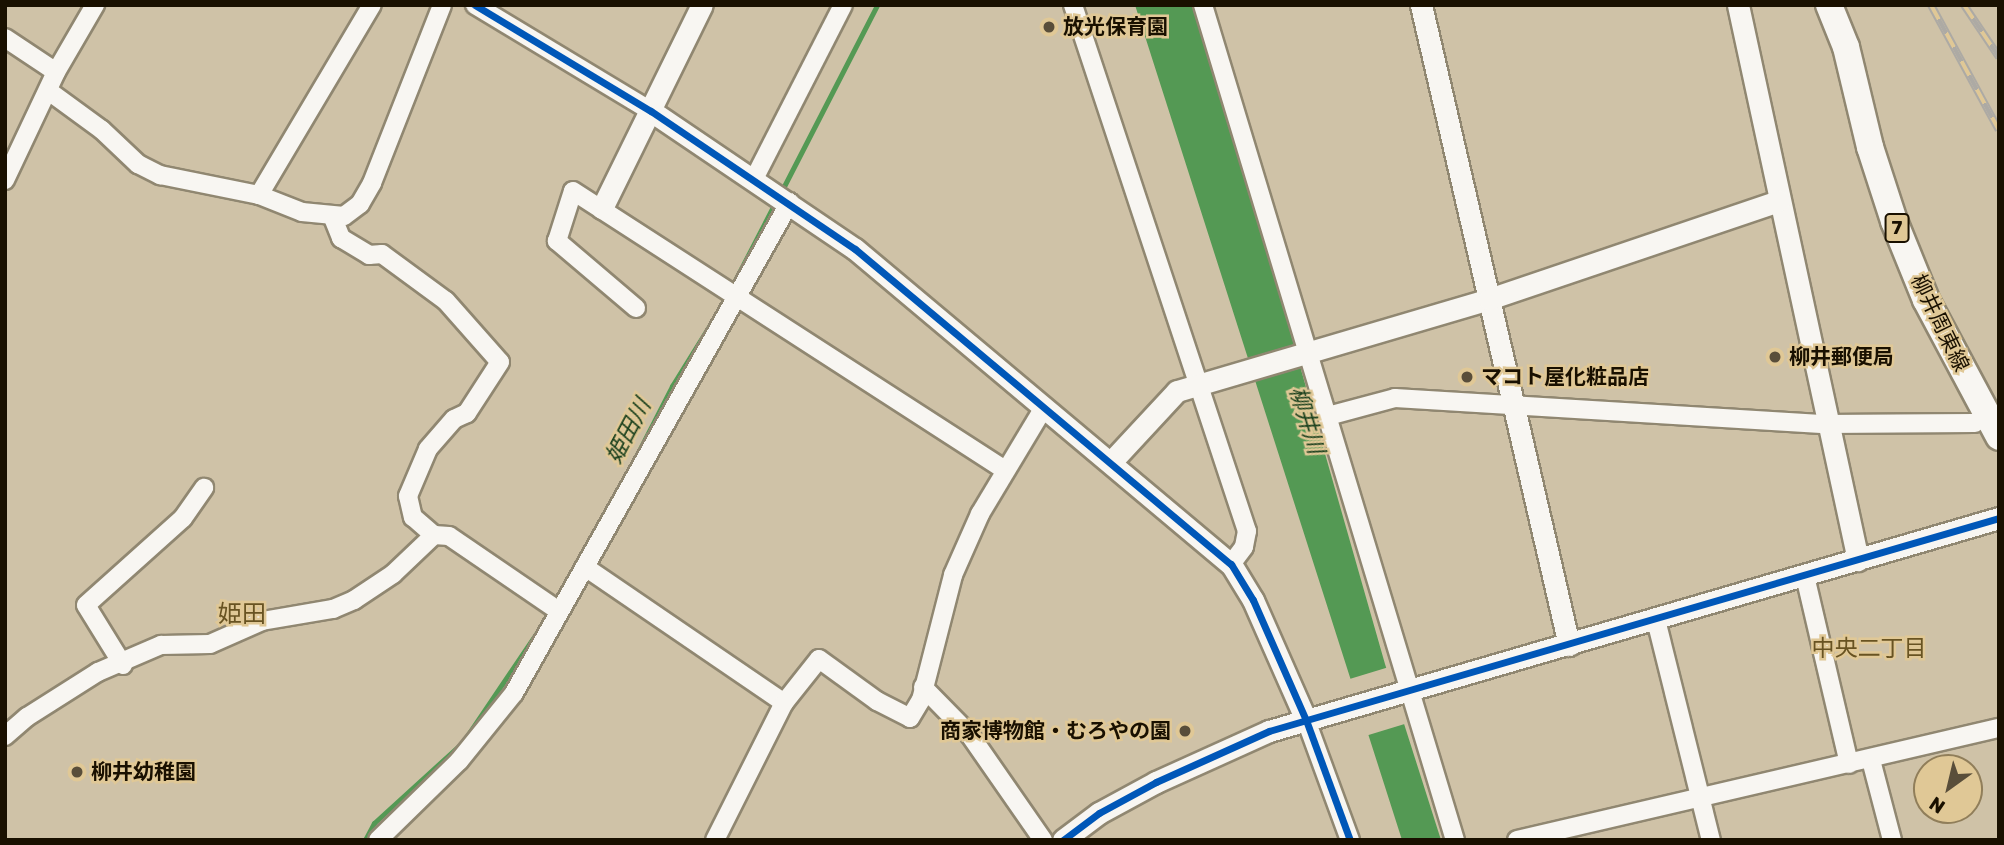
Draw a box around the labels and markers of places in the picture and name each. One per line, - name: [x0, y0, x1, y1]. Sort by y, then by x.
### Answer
- place label: 放光保育園: [1063, 14, 1168, 40]
- marker: 放光保育園: [1041, 19, 1057, 35]
- place label: 柳井郵便局: [1789, 344, 1894, 370]
- marker: 柳井郵便局: [1767, 349, 1783, 365]
- place label: マコト屋化粧品店: [1481, 364, 1649, 390]
- marker: マコト屋化粧品店: [1459, 369, 1475, 385]
- place label: 商家博物館・むろやの園: [940, 718, 1171, 744]
- marker: 商家博物館・むろやの園: [1177, 723, 1193, 739]
- place label: 柳井幼稚園: [91, 759, 196, 785]
- marker: 柳井幼稚園: [69, 764, 85, 780]

